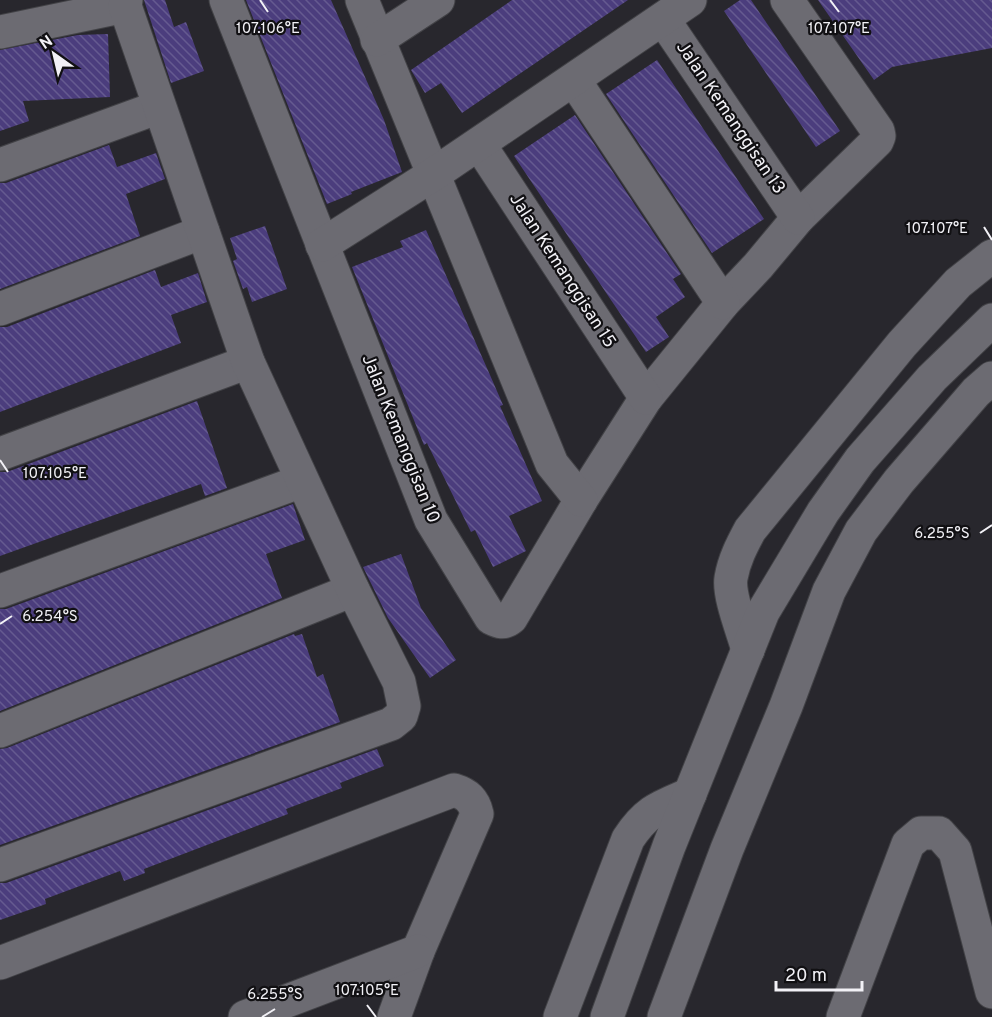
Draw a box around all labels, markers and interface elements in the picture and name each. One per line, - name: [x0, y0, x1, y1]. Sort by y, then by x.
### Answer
- text: 107.106°E: [236, 20, 300, 39]
- text: 107.107°E: [808, 20, 870, 39]
- north arrow: [24, 24, 84, 84]
- text: N: [36, 32, 57, 55]
- street label: Jalan Kemanggisan 13: [670, 37, 790, 199]
- street label: Jalan Kemanggisan 15: [503, 189, 621, 353]
- text: 107.107°E: [906, 220, 968, 239]
- street label: Jalan Kemanggisan 10: [356, 351, 444, 527]
- text: 107.105°E: [23, 465, 87, 484]
- text: 6.255°S: [914, 525, 970, 544]
- text: 6.254°S: [22, 608, 78, 627]
- scale bar: [776, 954, 862, 992]
- text: 20 m: [785, 965, 827, 988]
- text: 107.105°E: [335, 982, 399, 1001]
- text: 6.255°S: [247, 986, 303, 1005]

